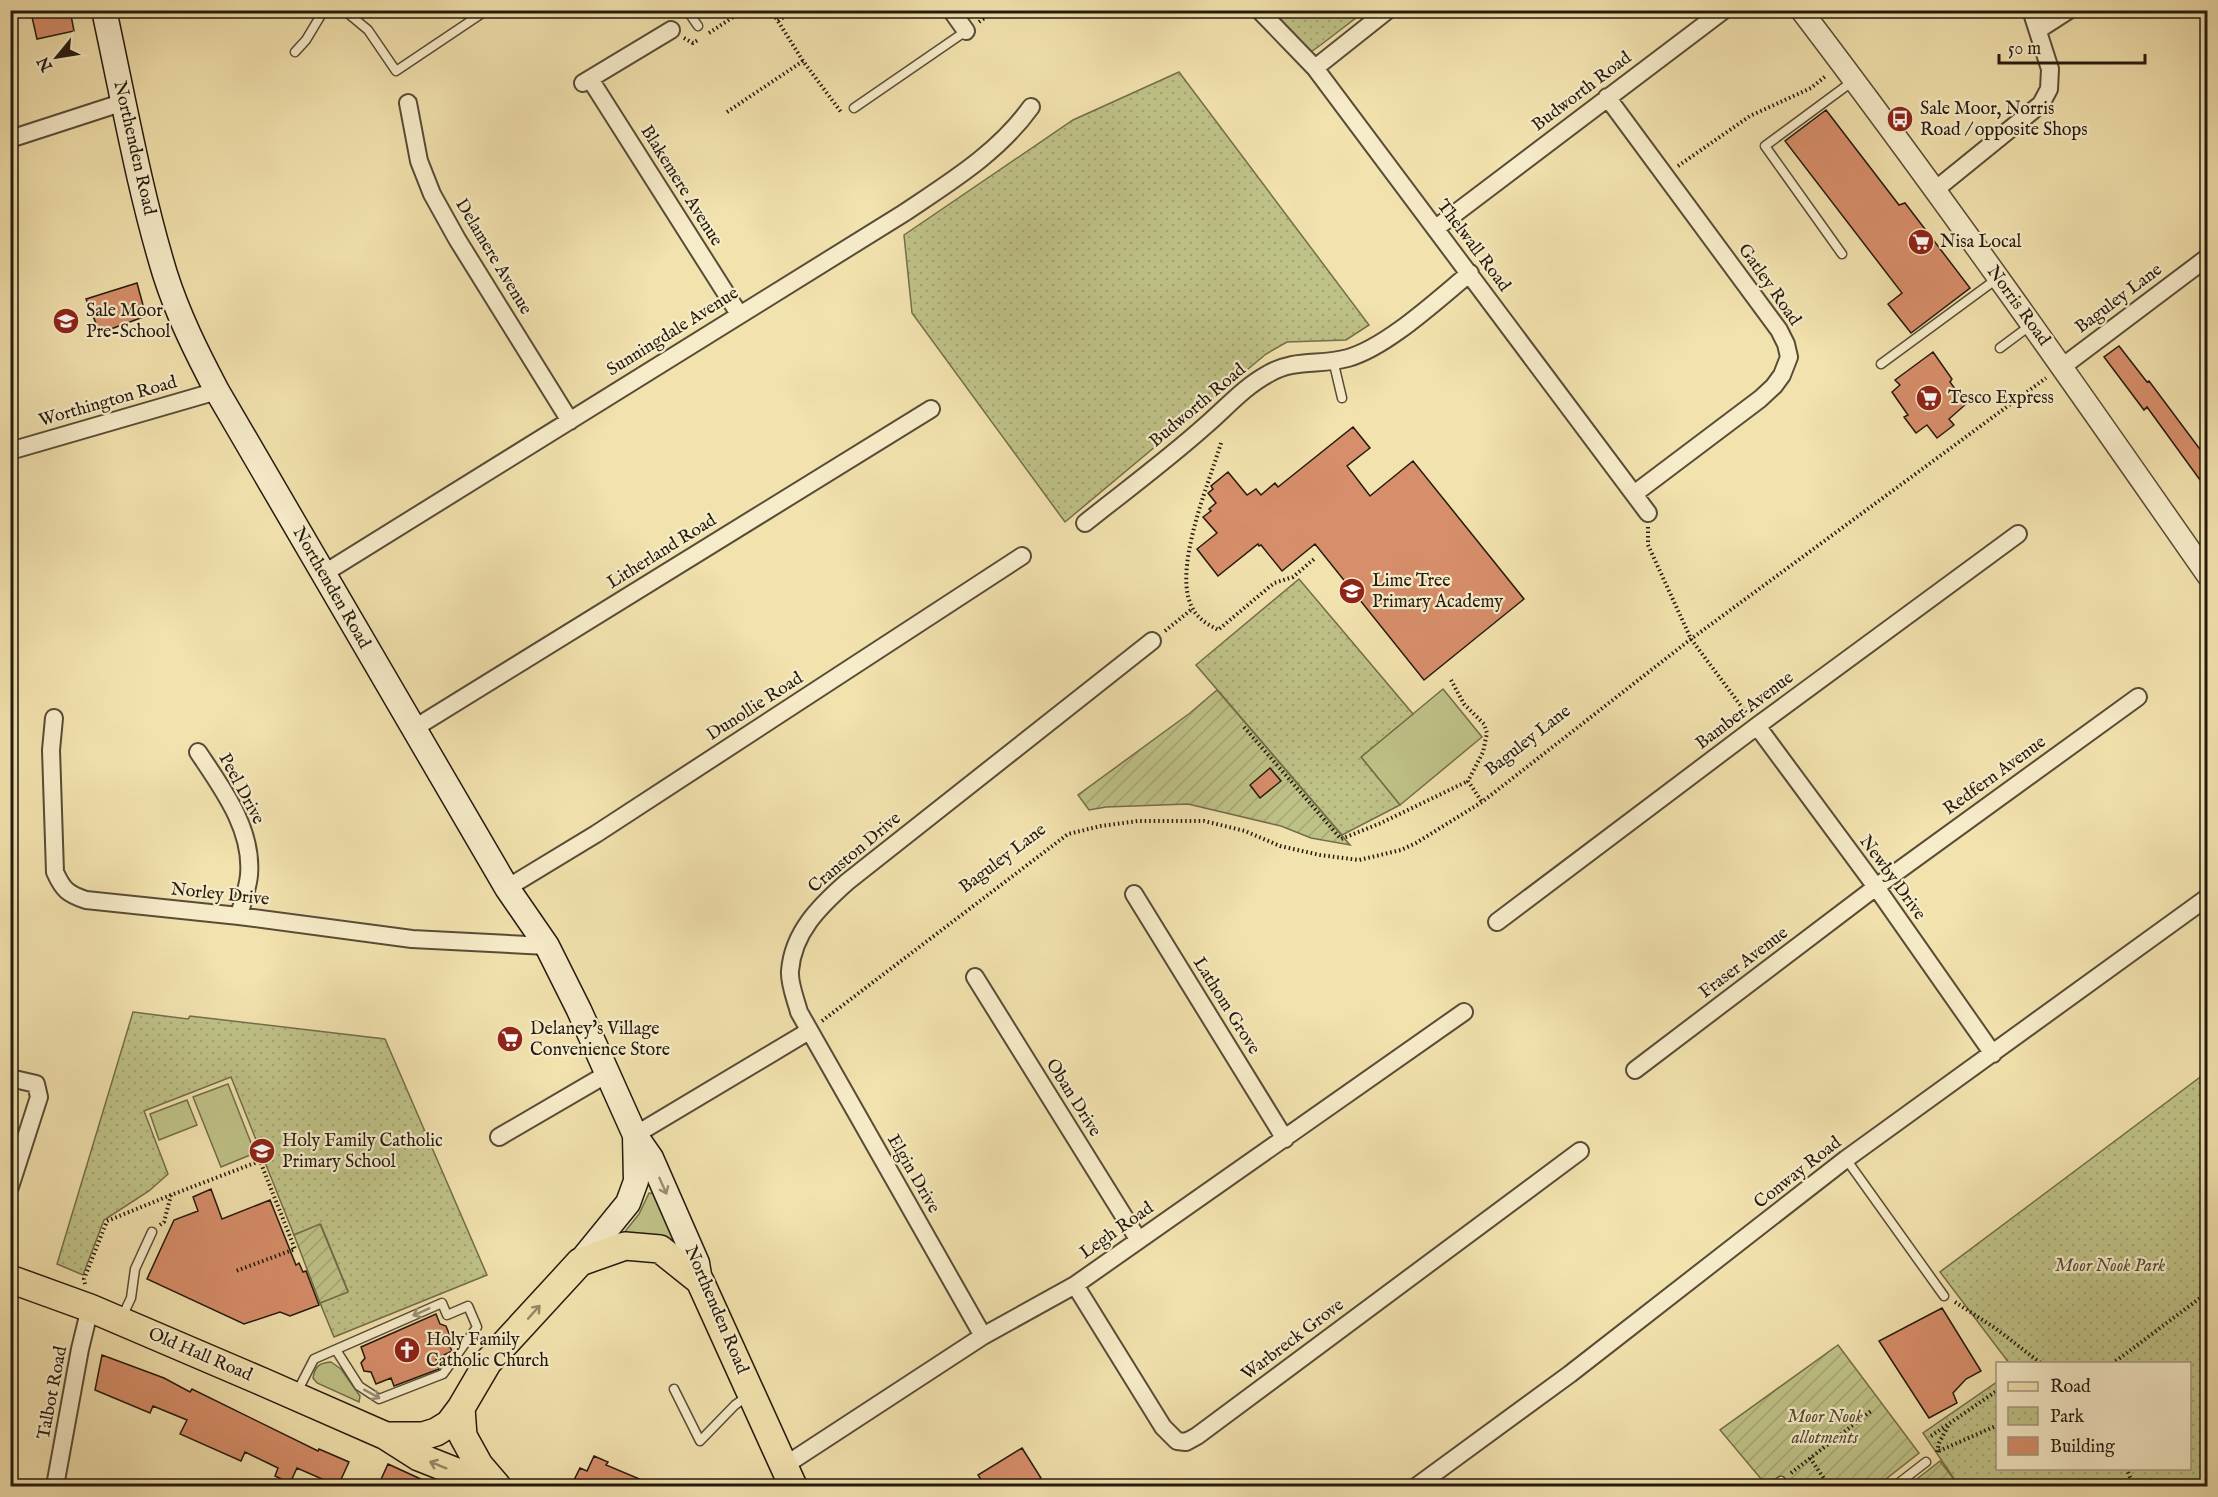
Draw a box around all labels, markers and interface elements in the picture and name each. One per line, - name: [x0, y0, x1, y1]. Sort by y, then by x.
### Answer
- north arrow: [27, 27, 87, 87]
- scale bar: [1999, 27, 2144, 65]
- text: 50 m: [2008, 38, 2041, 61]
- street label: Budworth Road: [1528, 47, 1637, 137]
- text: N: [34, 52, 58, 75]
- street label: Northenden Road: [107, 79, 161, 218]
- place label: Sale Moor, Norris Road / opposite Shops: [1920, 98, 2088, 142]
- bus stop icon: Sale Moor, Norris Road / opposite Shops: [1885, 104, 1915, 134]
- street label: Blakemere Avenue: [635, 121, 727, 251]
- street label: Delamere Avenue: [449, 195, 537, 319]
- street label: Thelwall Road: [1431, 195, 1515, 297]
- supermarket icon: Nisa Local: [1906, 227, 1936, 257]
- place label: Nisa Local: [1940, 231, 2021, 254]
- street label: Gatley Road: [1732, 240, 1806, 331]
- street label: Baguley Lane: [2071, 259, 2167, 339]
- street label: Norris Road: [1981, 261, 2055, 351]
- street label: Sunningdale Avenue: [603, 282, 743, 382]
- place label: Sale Moor Pre-School: [86, 300, 170, 344]
- school or university icon: Sale Moor Pre-School: [51, 306, 81, 336]
- street label: Budworth Road: [1145, 359, 1251, 453]
- street label: Worthington Road: [36, 371, 180, 433]
- supermarket icon: Tesco Express: [1914, 383, 1944, 413]
- place label: Tesco Express: [1948, 387, 2054, 410]
- street label: Litherland Road: [603, 509, 721, 595]
- street label: Northenden Road: [287, 523, 375, 653]
- place label: Lime Tree Primary Academy: [1372, 570, 1503, 614]
- school or university icon: Lime Tree Primary Academy: [1337, 576, 1367, 606]
- street label: Dunollie Road: [702, 667, 808, 747]
- street label: Bamber Avenue: [1691, 667, 1799, 755]
- street label: Baguley Lane: [1480, 700, 1576, 782]
- street label: Redfern Avenue: [1939, 731, 2051, 821]
- street label: Peel Drive: [213, 749, 269, 829]
- street label: Cranston Drive: [804, 807, 906, 899]
- street label: Baguley Lane: [955, 819, 1051, 899]
- street label: Newby Drive: [1853, 831, 1931, 925]
- street label: Norley Drive: [169, 878, 271, 912]
- street label: Fraser Avenue: [1695, 922, 1793, 1004]
- street label: Lathom Grove: [1187, 953, 1265, 1059]
- place label: Delaney's Village Convenience Store: [530, 1018, 670, 1062]
- supermarket icon: Delaney's Village Convenience Store: [495, 1024, 525, 1054]
- street label: Oban Drive: [1040, 1055, 1106, 1141]
- place label: Holy Family Catholic Primary School: [282, 1130, 443, 1174]
- street label: Elgin Drive: [881, 1130, 945, 1218]
- street label: Conway Road: [1750, 1131, 1847, 1214]
- school or university icon: Holy Family Catholic Primary School: [247, 1136, 277, 1166]
- one-way arrow: [658, 1176, 669, 1195]
- street label: Legh Road: [1076, 1197, 1159, 1265]
- street label: Northenden Road: [679, 1242, 753, 1378]
- park label: Moor Nook Park: [2055, 1255, 2165, 1278]
- street label: Warbreck Grove: [1237, 1294, 1349, 1386]
- one-way arrow: [527, 1305, 541, 1320]
- one-way arrow: [413, 1307, 431, 1319]
- street label: Old Hall Road: [144, 1323, 256, 1387]
- place label: Holy Family Catholic Church: [426, 1329, 549, 1373]
- church icon: Holy Family Catholic Church: [392, 1335, 422, 1365]
- street label: Talbot Road: [33, 1344, 73, 1442]
- legend: [1996, 1362, 2191, 1470]
- text: Road: [2050, 1376, 2091, 1399]
- one-way arrow: [363, 1388, 381, 1400]
- park label: Moor Nook allotments: [1787, 1406, 1863, 1450]
- text: Park: [2050, 1406, 2085, 1429]
- text: Building: [2050, 1436, 2115, 1459]
- one-way arrow: [429, 1459, 448, 1470]

